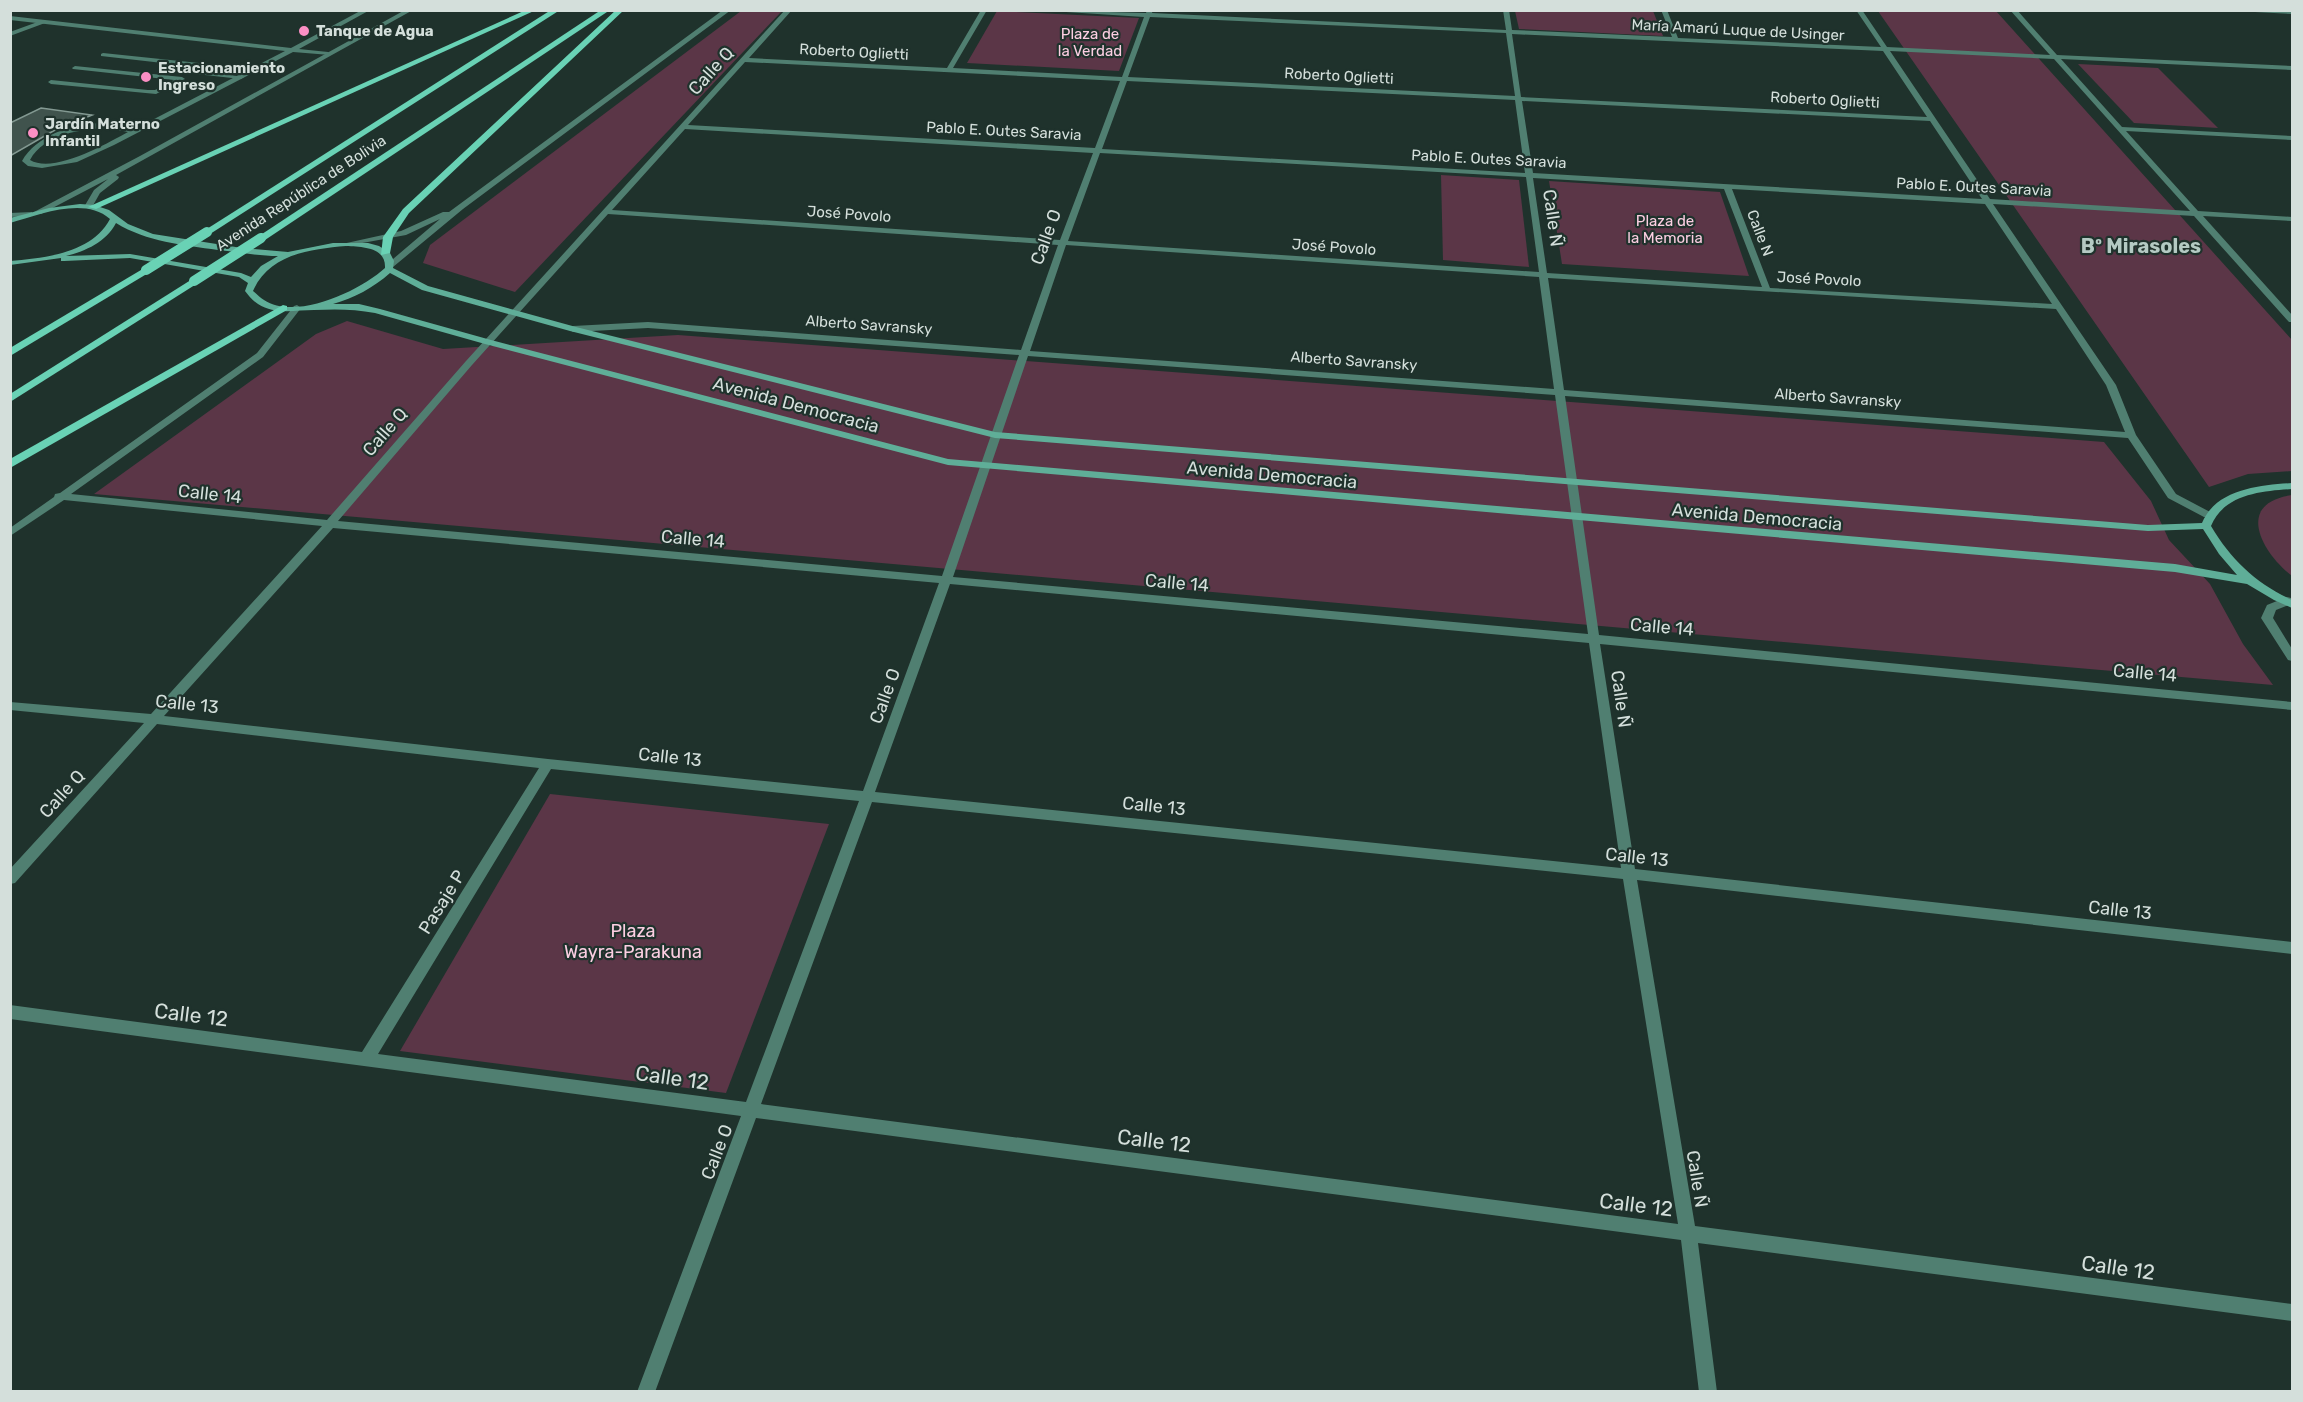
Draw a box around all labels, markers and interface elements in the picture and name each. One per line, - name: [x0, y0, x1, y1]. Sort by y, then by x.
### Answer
- street label: María Amarú Luque de Usinger: [1631, 15, 1845, 45]
- place label: Tanque de Agua: [316, 22, 434, 40]
- marker: Tanque de Agua: [297, 24, 311, 38]
- park label: Plaza de la Verdad: [1058, 25, 1122, 60]
- street label: Roberto Oglietti: [799, 40, 909, 64]
- street label: Calle Q: [684, 42, 738, 100]
- place label: Estacionamiento Ingreso: [158, 59, 285, 94]
- street label: Roberto Oglietti: [1284, 64, 1394, 88]
- marker: Estacionamiento Ingreso: [139, 70, 153, 84]
- street label: Roberto Oglietti: [1770, 88, 1880, 112]
- place label: Jardín Materno Infantil: [45, 115, 160, 150]
- street label: Pablo E. Outes Saravia: [926, 118, 1082, 144]
- marker: Jardín Materno Infantil: [26, 126, 40, 140]
- street label: Avenida República de Bolivia: [213, 131, 389, 255]
- street label: Pablo E. Outes Saravia: [1411, 146, 1567, 172]
- street label: Pablo E. Outes Saravia: [1896, 174, 2052, 200]
- street label: Calle Ñ: [1538, 188, 1568, 248]
- street label: José Povolo: [806, 202, 892, 226]
- street label: Calle O: [1026, 206, 1066, 268]
- street label: Calle N: [1743, 207, 1777, 259]
- park label: Plaza de la Memoria: [1627, 212, 1703, 247]
- district label: Bº Mirasoles: [2081, 234, 2201, 258]
- street label: José Povolo: [1291, 235, 1377, 259]
- street label: José Povolo: [1776, 268, 1862, 290]
- street label: Alberto Savransky: [805, 312, 933, 338]
- street label: Alberto Savransky: [1290, 348, 1418, 374]
- street label: Avenida Democracia: [710, 372, 882, 438]
- street label: Alberto Savransky: [1774, 385, 1902, 411]
- street label: Calle Q: [358, 403, 412, 461]
- street label: Avenida Democracia: [1186, 457, 1358, 493]
- street label: Calle 14: [177, 480, 243, 508]
- street label: Avenida Democracia: [1671, 499, 1843, 535]
- street label: Calle 14: [660, 525, 726, 553]
- street label: Calle 14: [1144, 569, 1210, 597]
- street label: Calle 14: [1629, 613, 1695, 641]
- street label: Calle 14: [2112, 659, 2178, 687]
- street label: Calle O: [865, 665, 905, 727]
- street label: Calle Ñ: [1606, 669, 1636, 729]
- street label: Calle 13: [154, 690, 220, 718]
- street label: Calle 13: [637, 743, 703, 771]
- street label: Calle Q: [35, 765, 89, 823]
- street label: Calle 13: [1121, 792, 1187, 820]
- street label: Calle 13: [1604, 843, 1670, 871]
- street label: Pasaje P: [414, 866, 470, 938]
- street label: Calle 13: [2087, 896, 2153, 924]
- park label: Plaza Wayra-Parakuna: [564, 920, 702, 963]
- street label: Calle 12: [153, 998, 229, 1031]
- street label: Calle 12: [634, 1060, 710, 1095]
- street label: Calle O: [696, 1121, 738, 1183]
- street label: Calle 12: [1116, 1124, 1192, 1157]
- street label: Calle Ñ: [1682, 1149, 1712, 1209]
- street label: Calle 12: [1598, 1188, 1674, 1221]
- street label: Calle 12: [2080, 1250, 2156, 1285]

